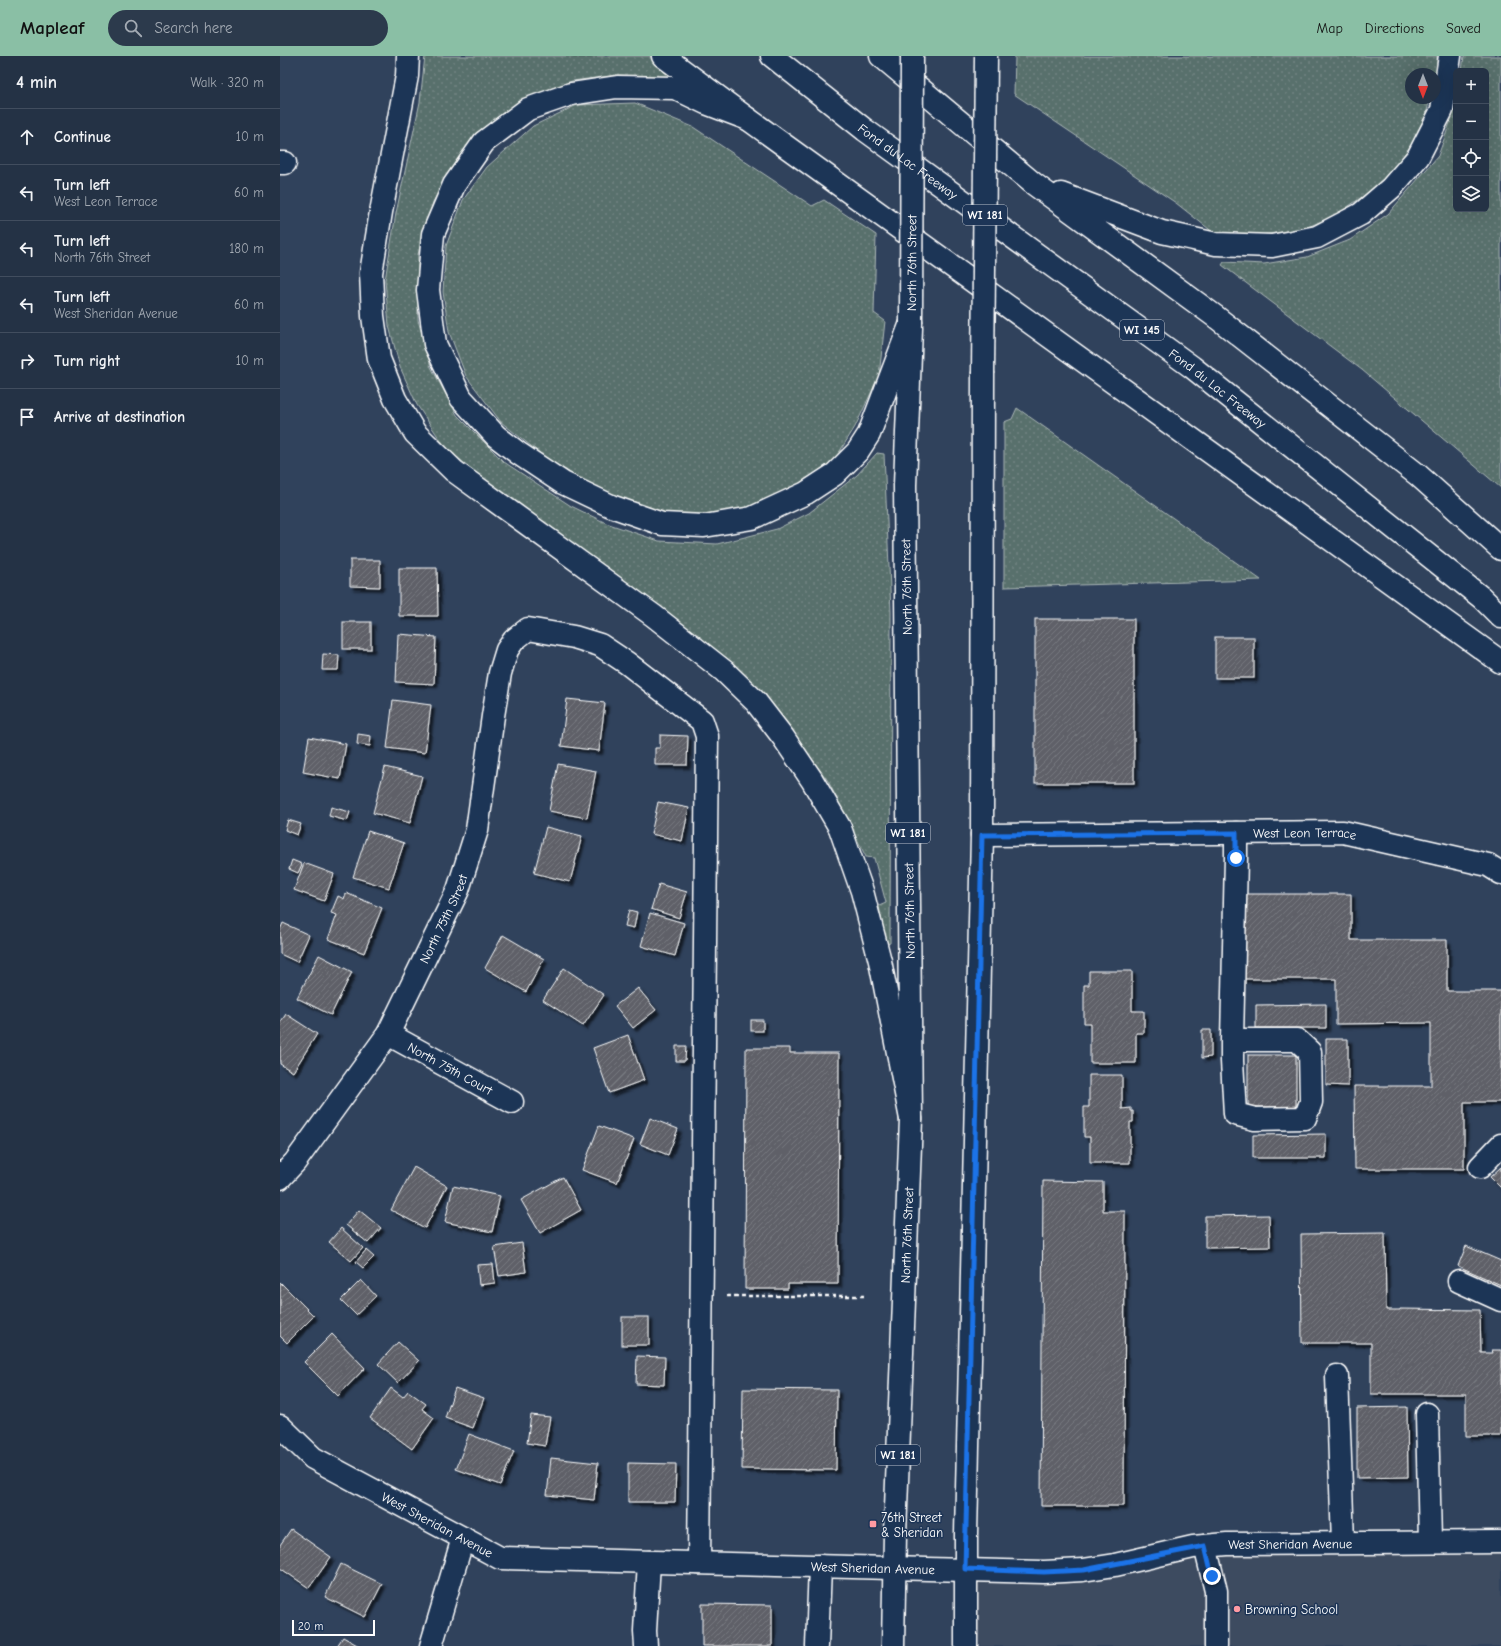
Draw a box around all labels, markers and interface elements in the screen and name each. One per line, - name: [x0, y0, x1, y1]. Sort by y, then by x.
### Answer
- search box: [108, 10, 388, 46]
- text: Mapleaf: [20, 17, 84, 39]
- icon: search: [122, 17, 144, 39]
- text: Search here: [154, 19, 233, 37]
- text: Map: [1316, 20, 1343, 37]
- text: Directions: [1365, 20, 1424, 37]
- text: Saved: [1446, 20, 1481, 37]
- north arrow: [1405, 68, 1441, 104]
- map controls: [1453, 68, 1489, 212]
- button: +: [1453, 68, 1489, 104]
- text: 4 min: [16, 73, 57, 92]
- text: Walk · 320 m: [190, 75, 264, 90]
- button: −: [1453, 104, 1489, 140]
- street label: Fond du Lac Freeway: [855, 121, 961, 203]
- icon: ahead: [16, 126, 38, 148]
- text: Continue: [54, 128, 111, 146]
- text: 10 m: [236, 129, 264, 144]
- button: locate: [1453, 140, 1489, 176]
- text: Turn left: [54, 176, 110, 194]
- button: layers: [1453, 176, 1489, 212]
- icon: left: [16, 182, 38, 204]
- text: 60 m: [234, 185, 264, 200]
- text: West Leon Terrace: [54, 194, 157, 209]
- road number: WI 181: [963, 205, 1007, 225]
- street label: North 76th Street: [904, 214, 919, 311]
- text: Turn left: [54, 232, 110, 250]
- icon: left: [16, 238, 38, 260]
- text: 180 m: [229, 241, 264, 256]
- text: North 76th Street: [54, 250, 150, 265]
- text: Turn left: [54, 288, 110, 306]
- icon: left: [16, 294, 38, 316]
- text: 60 m: [234, 297, 264, 312]
- text: West Sheridan Avenue: [54, 306, 178, 321]
- road number: WI 145: [1120, 320, 1164, 340]
- street label: Fond du Lac Freeway: [1166, 346, 1269, 431]
- icon: right: [16, 350, 38, 372]
- text: Turn right: [54, 352, 120, 370]
- text: 10 m: [236, 353, 264, 368]
- icon: arrive: [16, 406, 38, 428]
- text: Arrive at destination: [54, 408, 185, 426]
- street label: North 76th Street: [898, 537, 915, 635]
- road number: WI 181: [886, 823, 930, 843]
- street label: West Leon Terrace: [1253, 825, 1358, 843]
- route start: [1227, 849, 1245, 867]
- street label: North 76th Street: [901, 861, 918, 959]
- street label: North 75th Street: [417, 871, 471, 966]
- street label: North 75th Court: [405, 1039, 496, 1098]
- street label: North 76th Street: [898, 1186, 916, 1284]
- road number: WI 181: [876, 1445, 920, 1465]
- street label: West Sheridan Avenue: [379, 1489, 496, 1561]
- place label: 76th Street & Sheridan: [881, 1510, 943, 1540]
- marker: 76th Street & Sheridan: [868, 1519, 878, 1529]
- street label: West Sheridan Avenue: [1228, 1536, 1353, 1552]
- street label: West Sheridan Avenue: [811, 1559, 935, 1577]
- route end: [1203, 1567, 1221, 1585]
- place label: Browning School: [1245, 1602, 1338, 1617]
- marker: Browning School: [1232, 1604, 1242, 1614]
- scale bar: [292, 1618, 375, 1637]
- text: 20 m: [298, 1620, 323, 1633]

